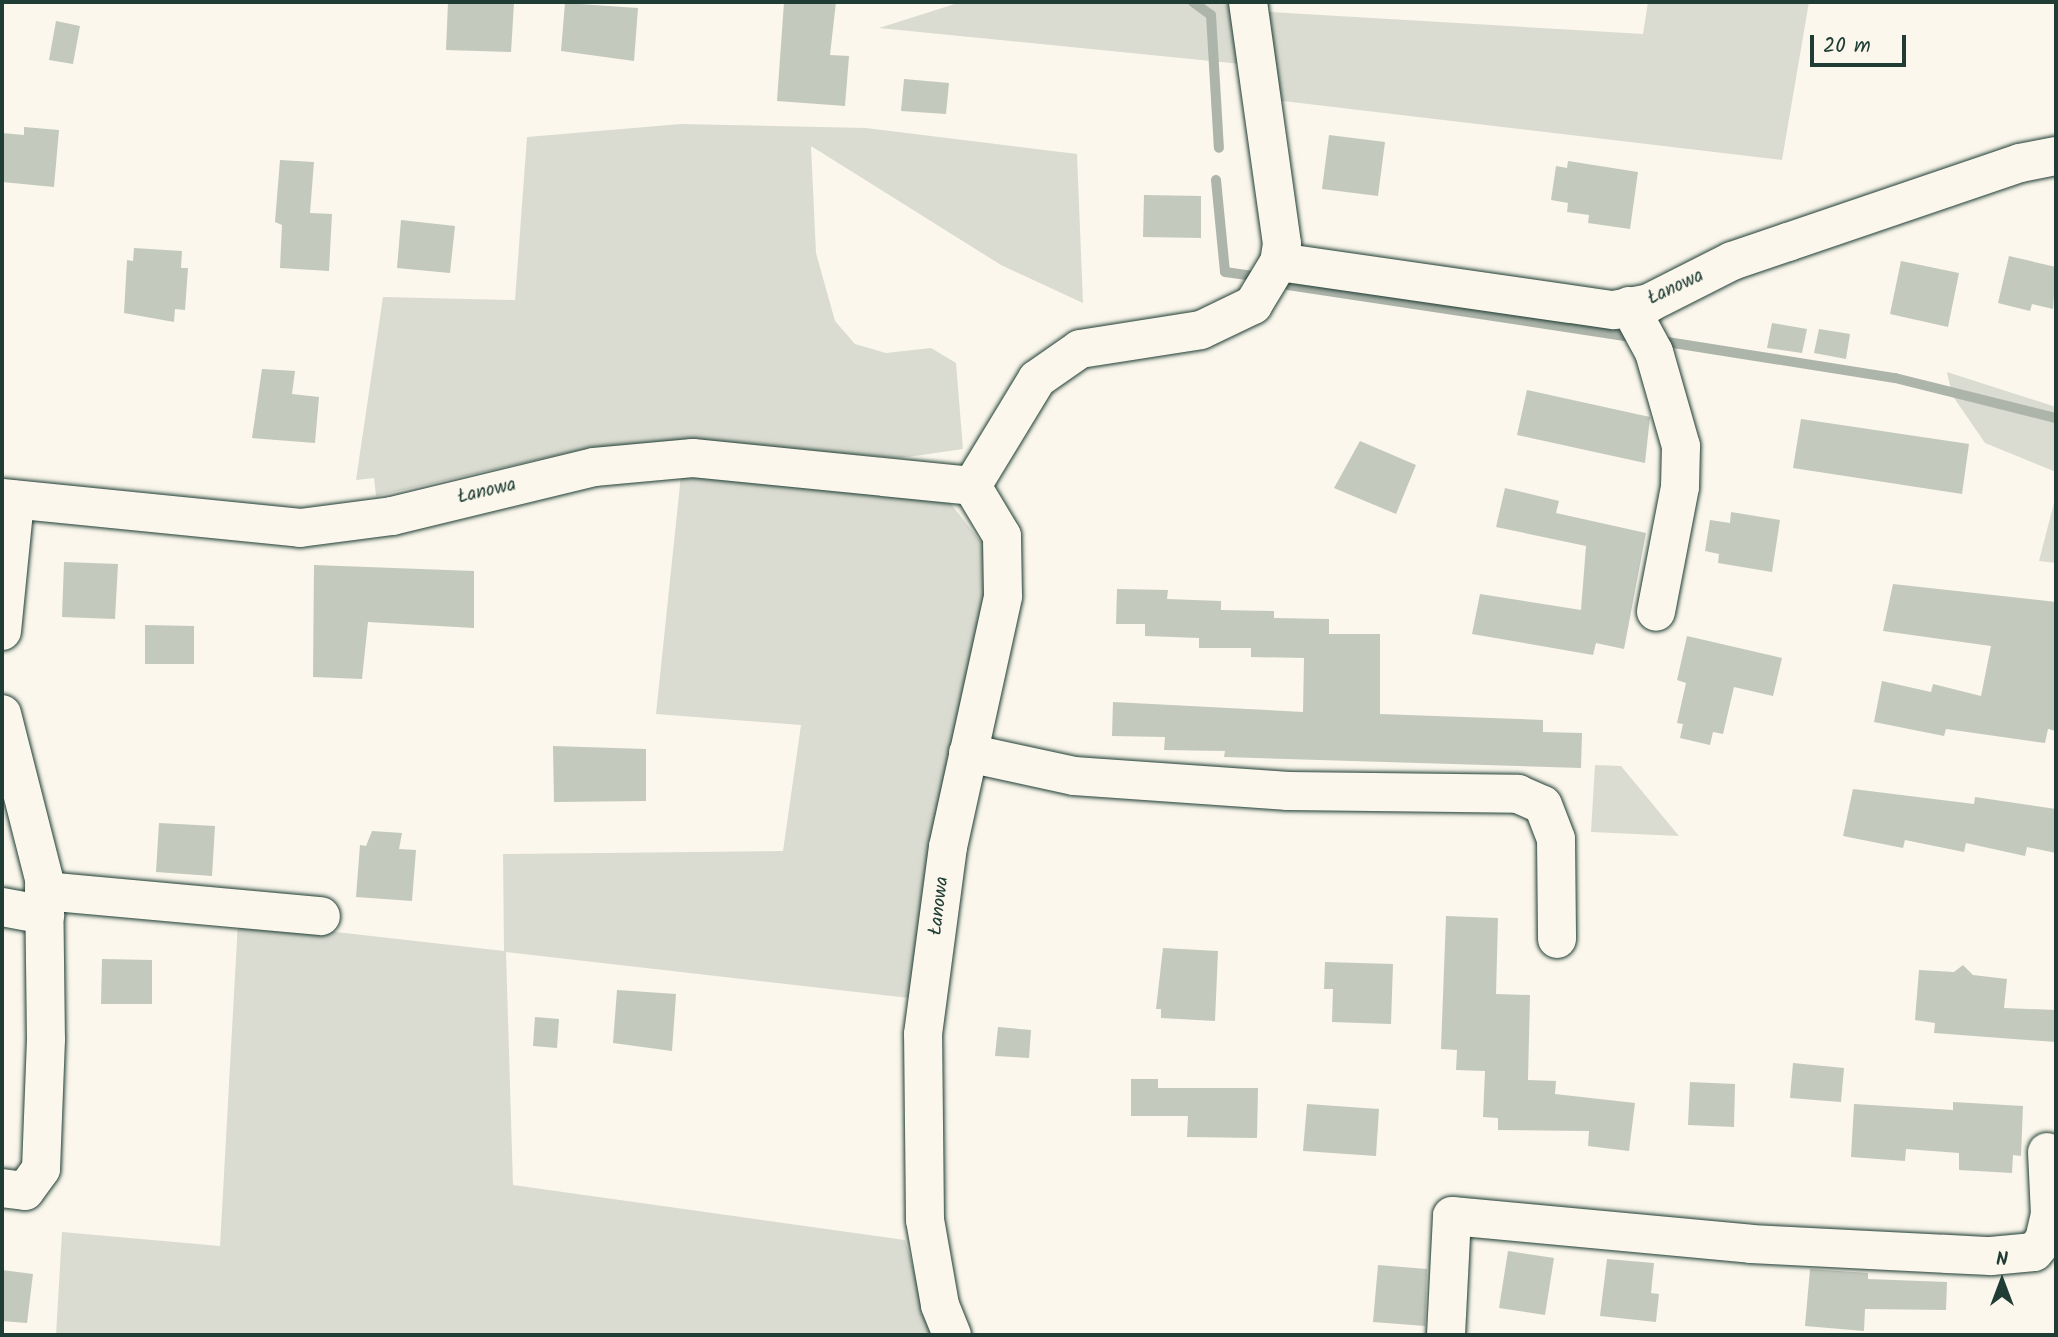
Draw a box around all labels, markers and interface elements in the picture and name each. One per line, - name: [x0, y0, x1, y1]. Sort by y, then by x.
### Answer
- scale bar: [1813, 21, 1909, 65]
- text: 20 m: [1823, 30, 1871, 63]
- street label: Łanowa: [1644, 265, 1708, 311]
- street label: Łanowa: [456, 474, 518, 510]
- street label: Łanowa: [925, 875, 955, 937]
- text: N: [1996, 1245, 2008, 1275]
- north arrow: [1967, 1246, 2037, 1316]

